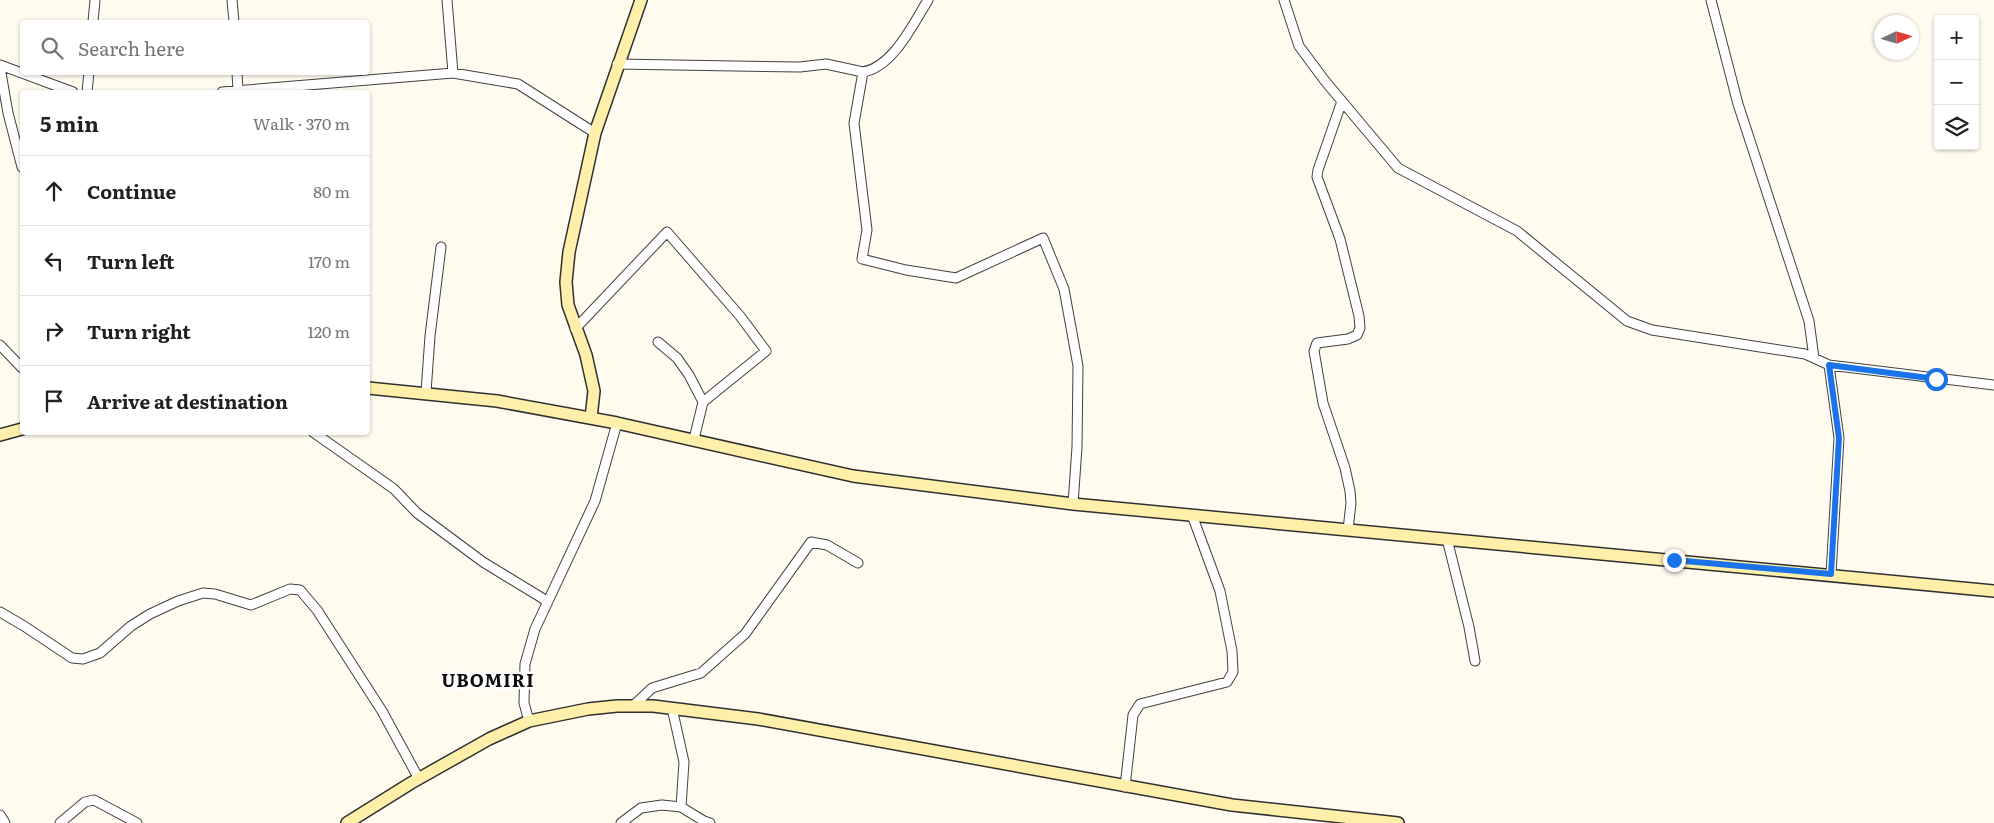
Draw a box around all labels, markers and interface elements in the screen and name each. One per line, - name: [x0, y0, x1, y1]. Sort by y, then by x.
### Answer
- north arrow: [1874, 15, 1919, 60]
- map controls: [1934, 15, 1979, 150]
- button: +: [1934, 15, 1979, 60]
- search box: [20, 20, 370, 75]
- icon: search: [38, 34, 66, 62]
- text: Search here: [78, 34, 185, 62]
- button: −: [1934, 60, 1979, 105]
- button: layers: [1934, 105, 1979, 150]
- text: 5 min: [40, 107, 99, 138]
- text: Walk · 370 m: [253, 111, 350, 135]
- icon: ahead: [40, 177, 68, 205]
- text: Continue: [87, 177, 176, 205]
- text: 80 m: [313, 179, 350, 203]
- icon: left: [40, 247, 68, 275]
- text: Turn left: [87, 247, 174, 275]
- text: 170 m: [308, 249, 350, 273]
- icon: right: [40, 317, 68, 345]
- text: Turn right: [87, 317, 191, 345]
- text: 120 m: [307, 319, 350, 343]
- route start: [1925, 368, 1948, 391]
- icon: arrive: [40, 387, 68, 415]
- text: Arrive at destination: [87, 387, 288, 415]
- route end: [1663, 549, 1686, 572]
- district label: UBOMIRI: [441, 666, 535, 693]

